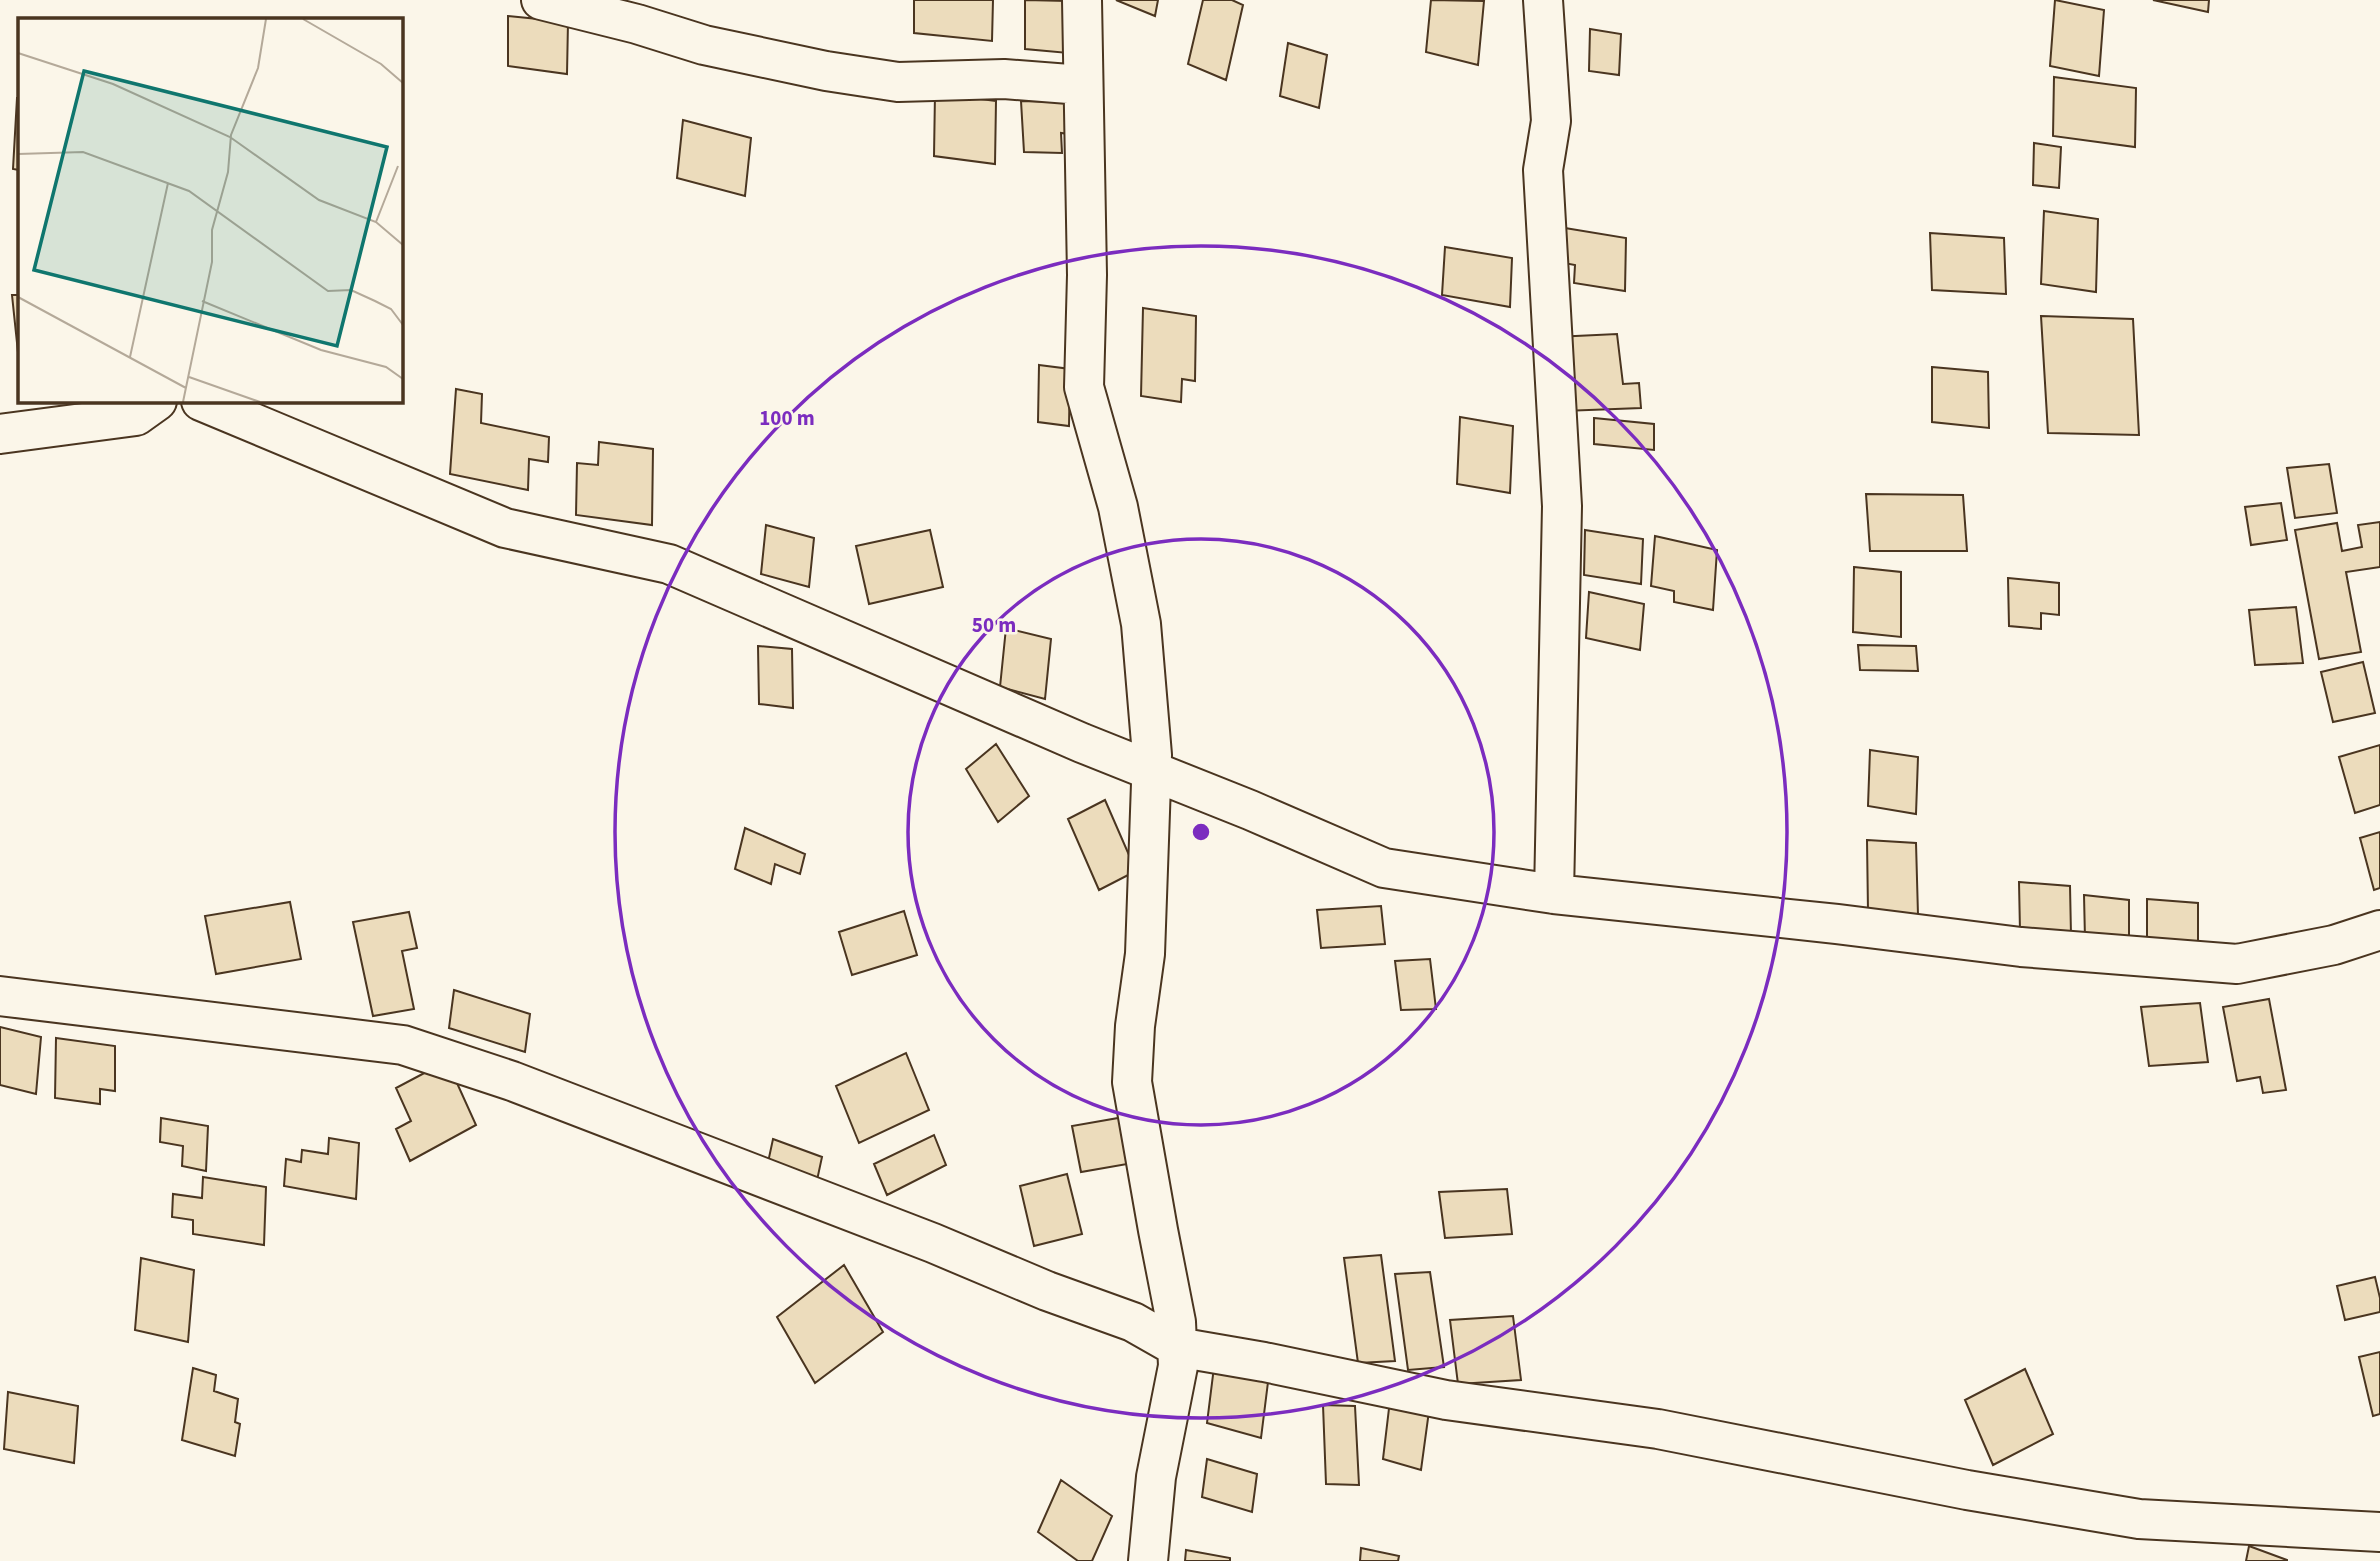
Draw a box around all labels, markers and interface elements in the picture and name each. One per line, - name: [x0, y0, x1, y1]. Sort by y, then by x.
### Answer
- inset map: [18, 18, 402, 402]
- text: 100 m: [759, 403, 815, 433]
- text: 50 m: [972, 610, 1016, 640]
- centre of rings: [1189, 820, 1213, 844]

